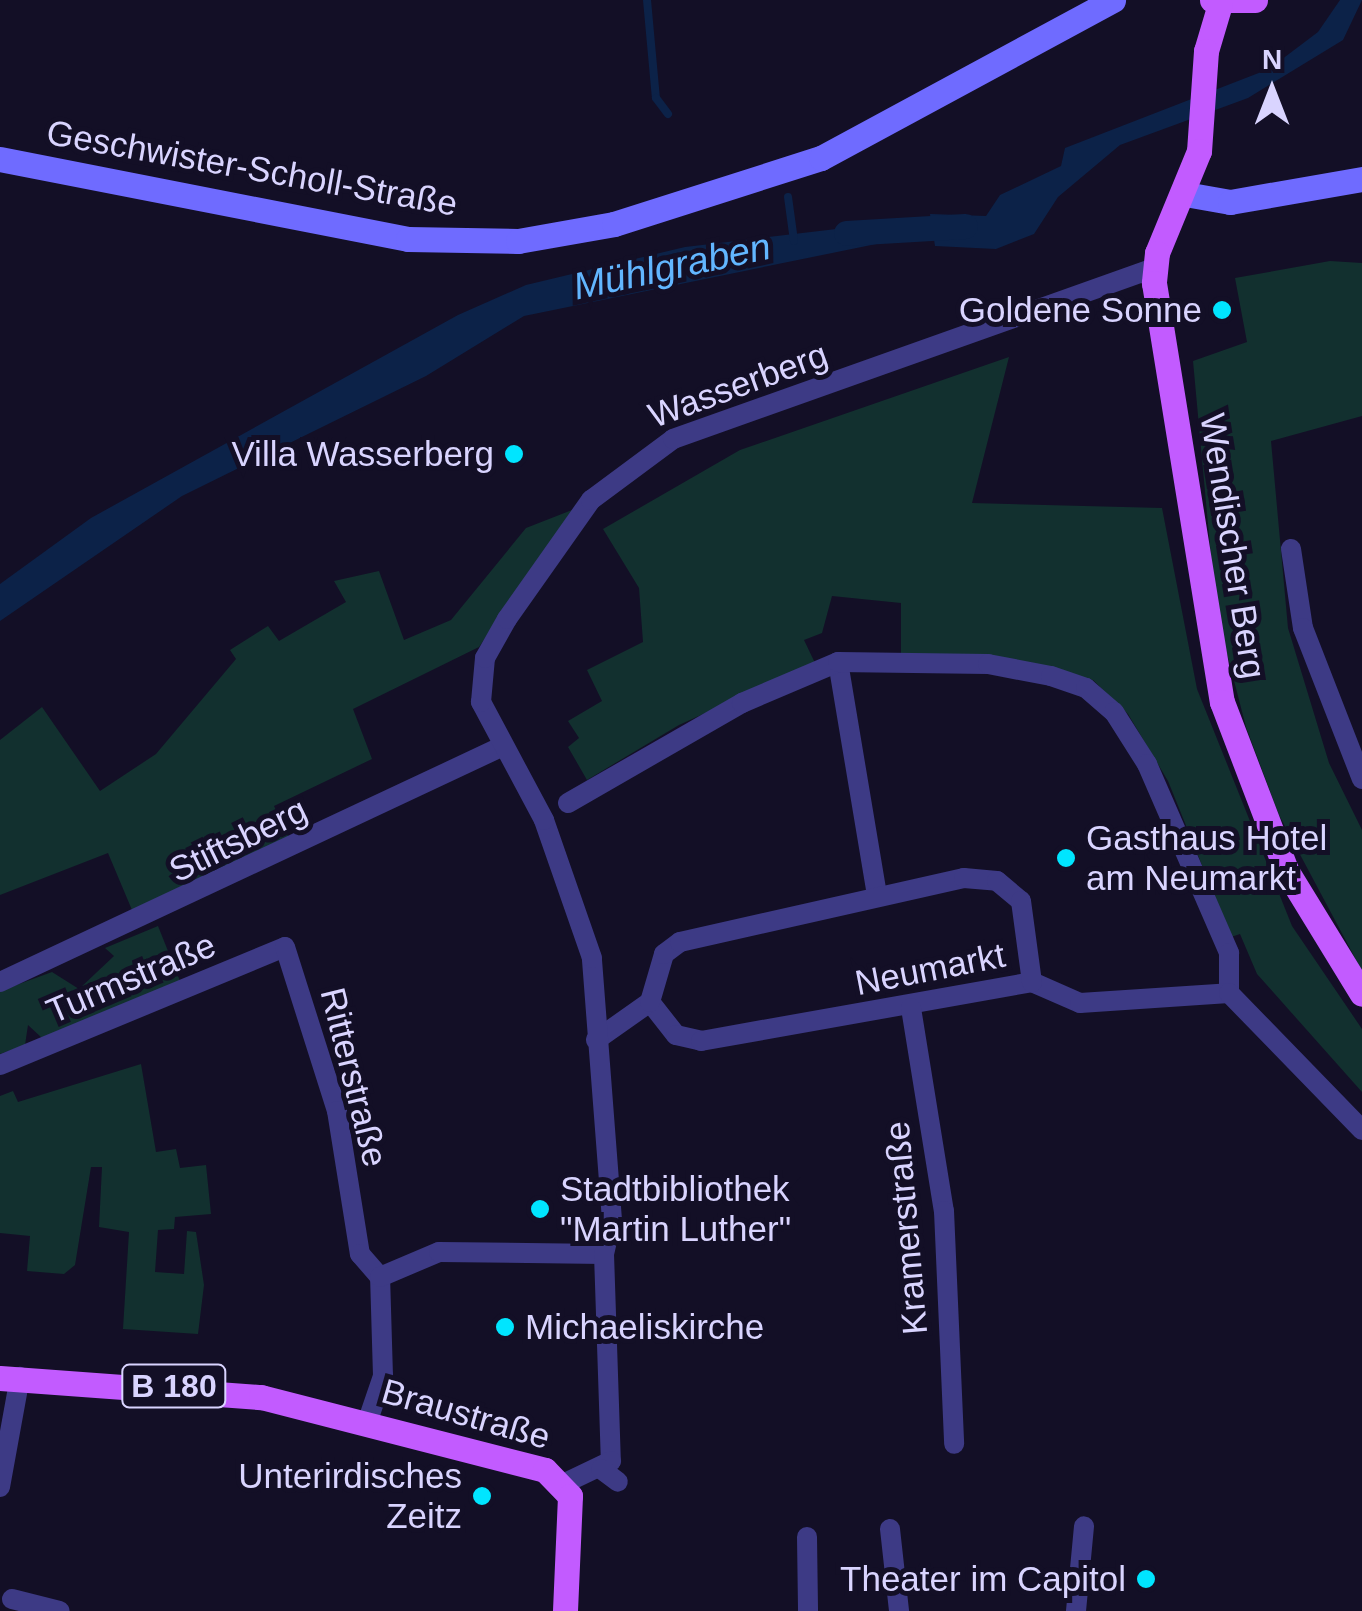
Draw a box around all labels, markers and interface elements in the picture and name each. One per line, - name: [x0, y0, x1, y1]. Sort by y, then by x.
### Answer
- north arrow: [1222, 40, 1322, 140]
- text: N: [1262, 44, 1282, 75]
- street label: Geschwister-Scholl-Straße: [43, 111, 461, 225]
- water label: Mühlgraben: [569, 224, 775, 310]
- place label: Goldene Sonne: [959, 289, 1202, 331]
- marker: Goldene Sonne: [1211, 299, 1233, 321]
- street label: Wasserberg: [643, 333, 833, 437]
- street label: Wendischer Berg: [1191, 410, 1275, 682]
- place label: Villa Wasserberg: [231, 433, 494, 475]
- marker: Villa Wasserberg: [503, 443, 525, 465]
- street label: Stiftsberg: [162, 789, 314, 891]
- place label: Gasthaus Hotel am Neumarkt: [1086, 817, 1327, 899]
- marker: Gasthaus Hotel am Neumarkt: [1055, 847, 1077, 869]
- street label: Turmstraße: [40, 924, 222, 1032]
- street label: Neumarkt: [852, 934, 1008, 1004]
- street label: Ritterstraße: [312, 983, 396, 1171]
- street label: Kramerstraße: [876, 1120, 936, 1336]
- place label: Stadtbibliothek "Martin Luther": [560, 1168, 791, 1250]
- marker: Stadtbibliothek "Martin Luther": [529, 1198, 551, 1220]
- place label: Michaeliskirche: [525, 1306, 764, 1348]
- marker: Michaeliskirche: [494, 1316, 516, 1338]
- road number: B 180: [119, 1359, 229, 1413]
- street label: Braustraße: [377, 1370, 555, 1458]
- place label: Unterirdisches Zeitz: [238, 1455, 462, 1537]
- marker: Unterirdisches Zeitz: [471, 1485, 493, 1507]
- place label: Theater im Capitol: [840, 1558, 1126, 1600]
- marker: Theater im Capitol: [1135, 1568, 1157, 1590]

